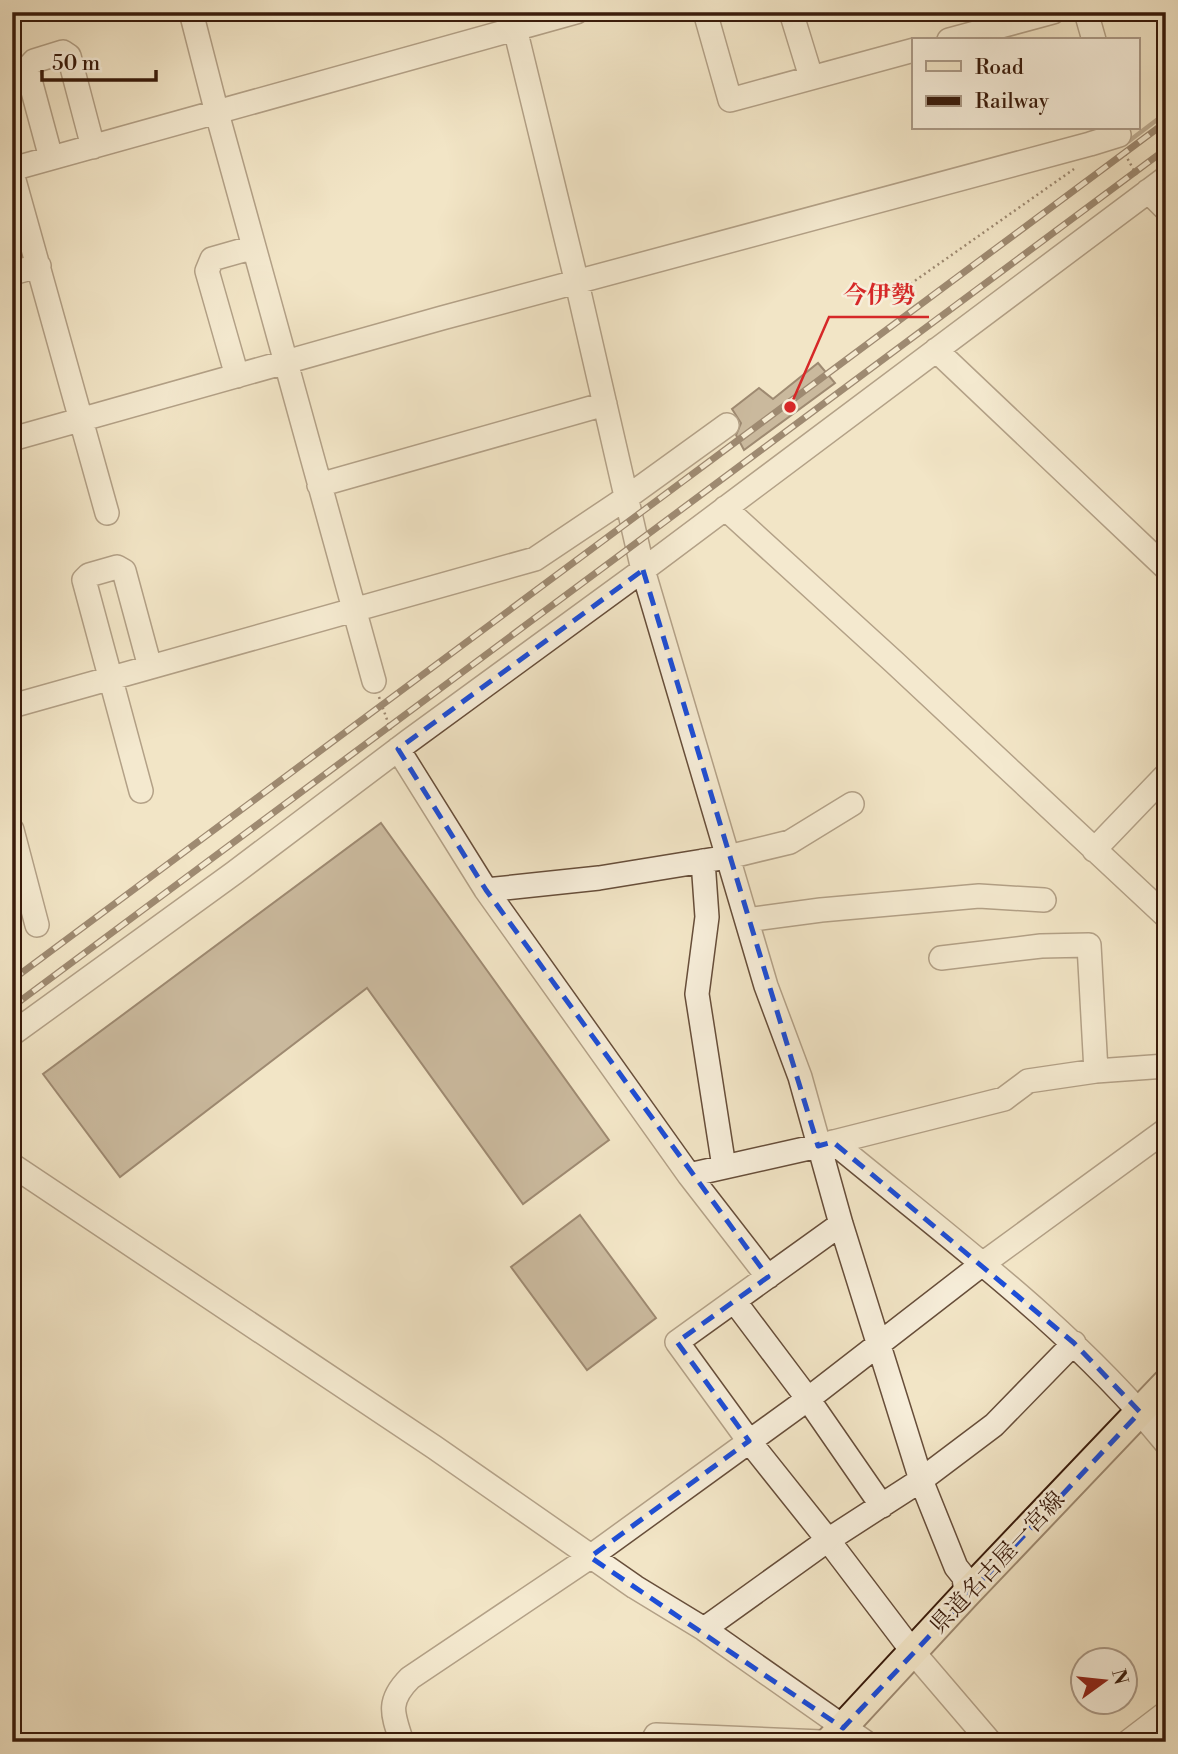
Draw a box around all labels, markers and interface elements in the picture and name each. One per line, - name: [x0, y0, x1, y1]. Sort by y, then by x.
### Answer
- scale bar: [42, 38, 156, 82]
- legend: [912, 38, 1140, 130]
- text: 50 m: [52, 51, 100, 77]
- text: Road: [975, 55, 1024, 81]
- text: Railway: [975, 89, 1050, 115]
- callout: 今伊勢: [829, 272, 929, 317]
- text: 今伊勢: [843, 281, 915, 311]
- street label: 県道名古屋一宮線: [925, 1486, 1071, 1640]
- north arrow: [1070, 1646, 1140, 1716]
- text: N: [1106, 1666, 1133, 1687]

